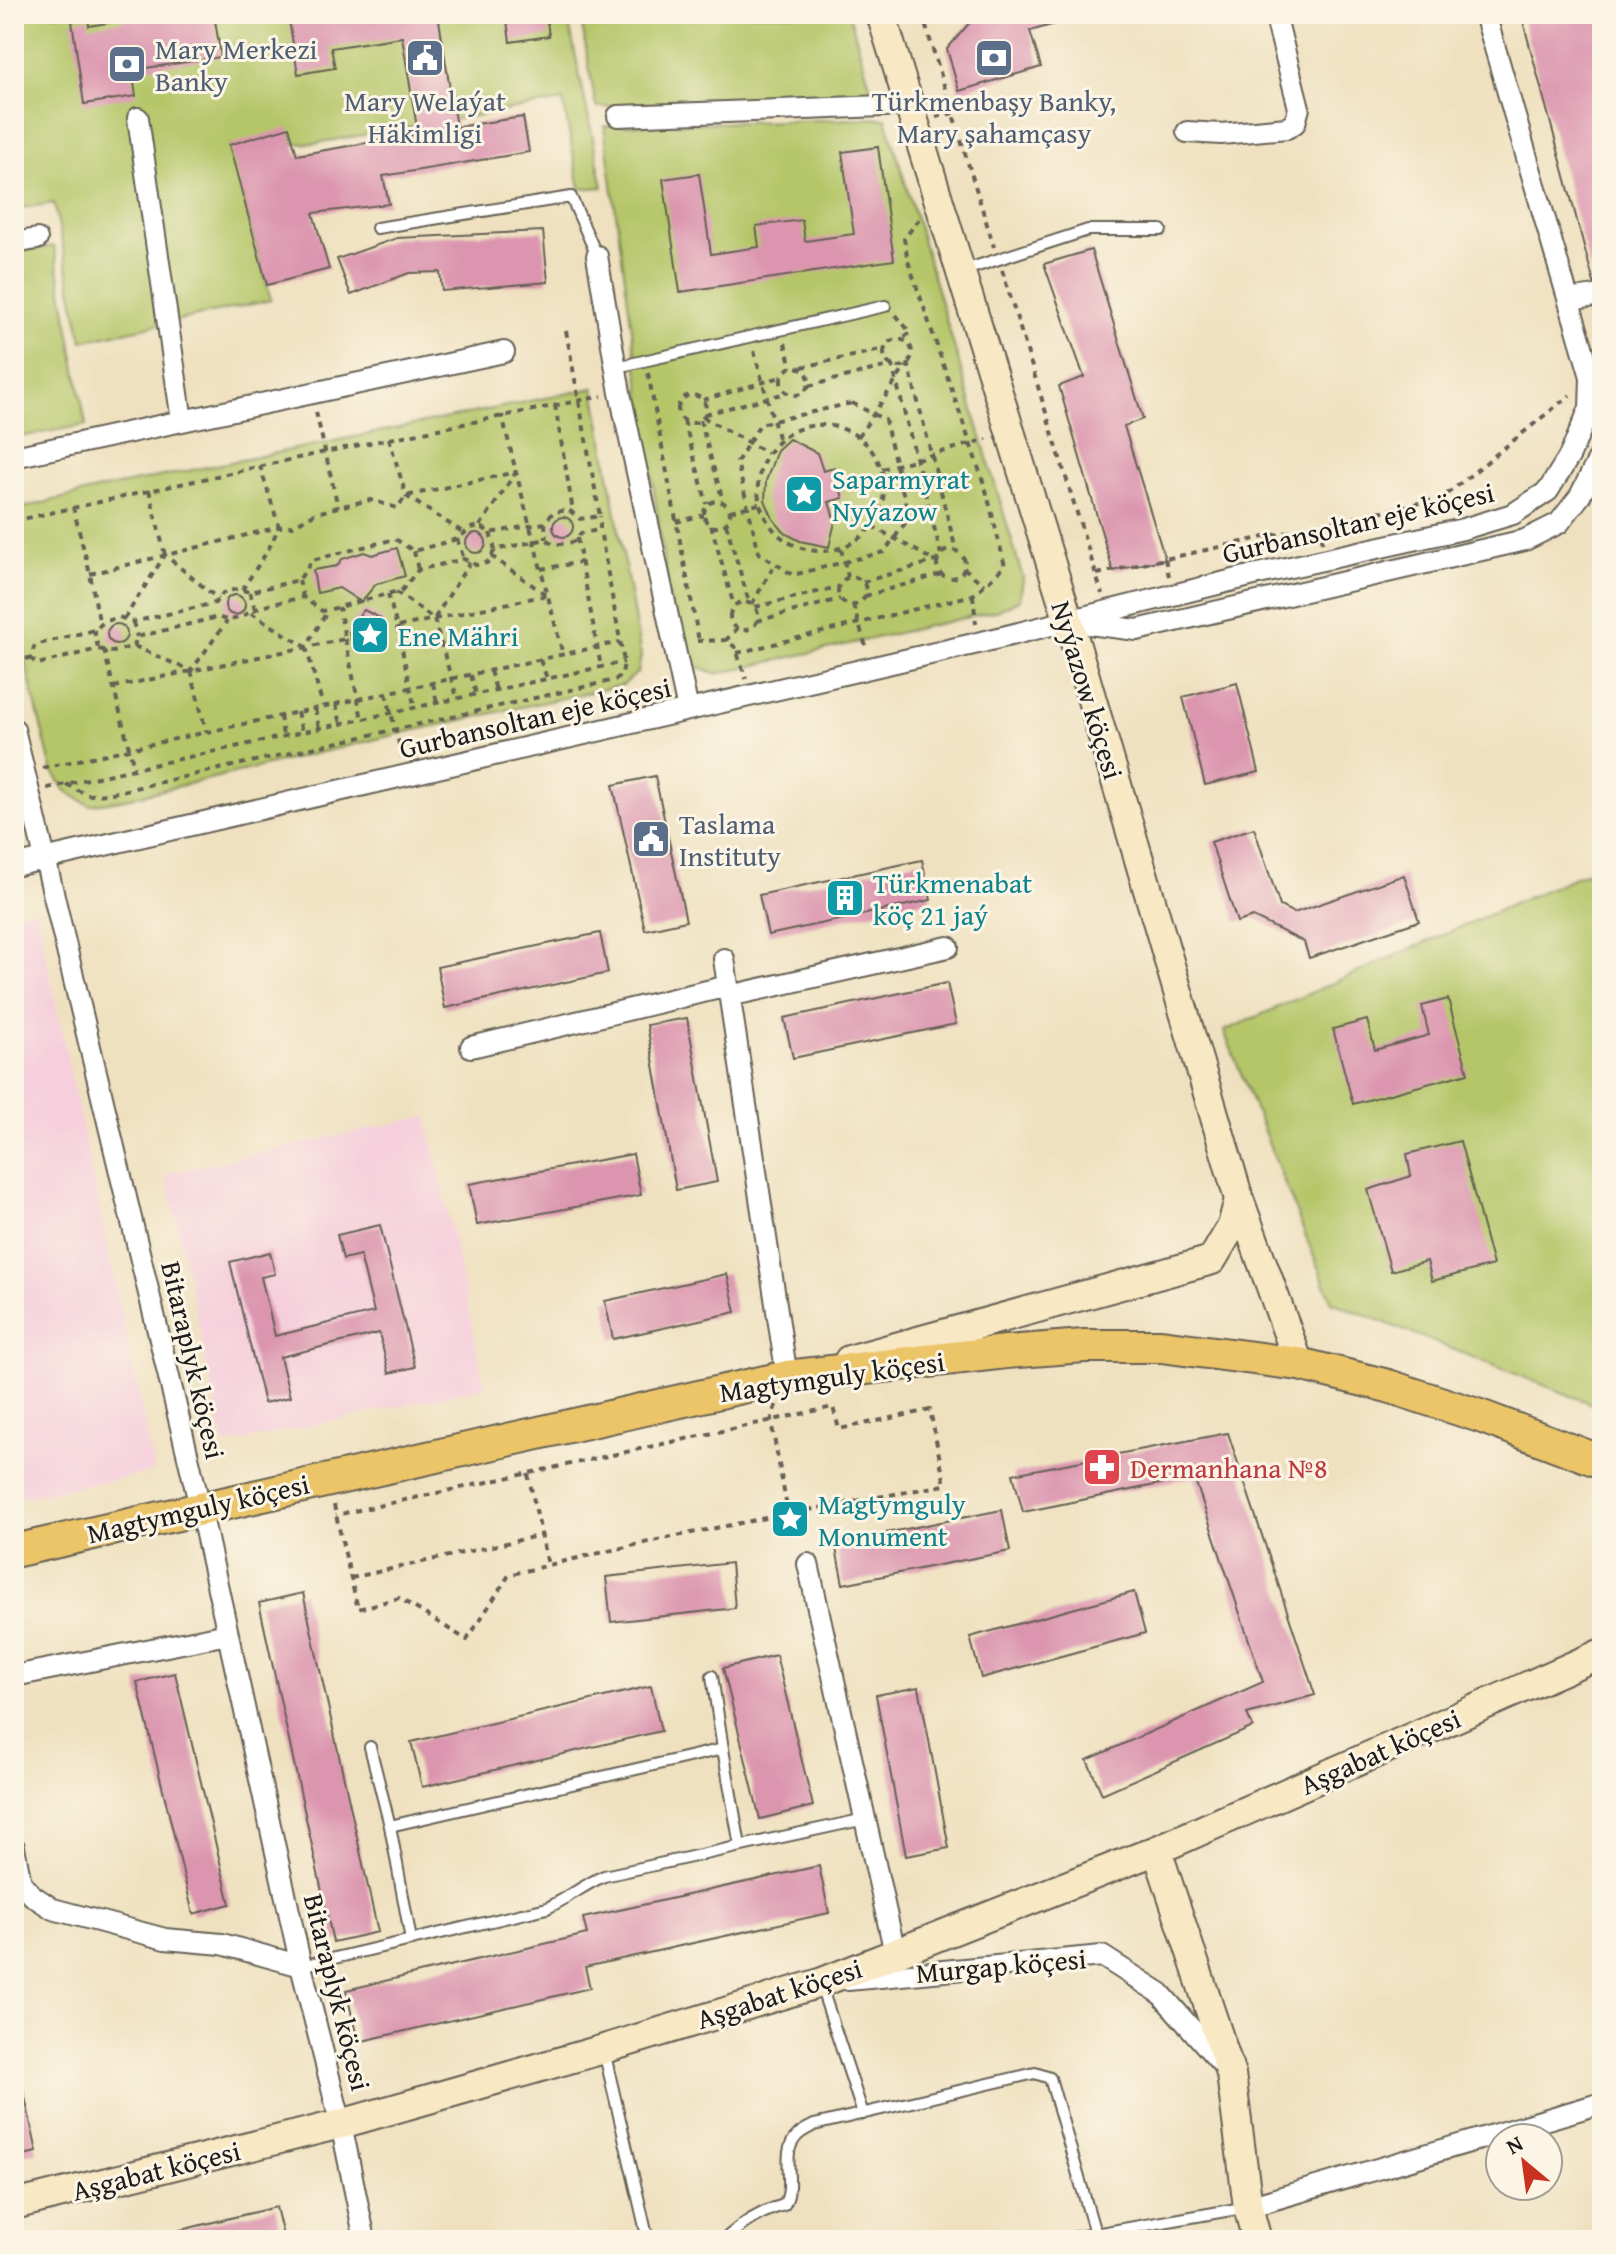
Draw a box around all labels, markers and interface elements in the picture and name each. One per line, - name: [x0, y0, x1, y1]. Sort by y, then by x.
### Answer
- place label: Mary Merkezi Banky: [155, 28, 318, 101]
- public building icon: Mary Welaýat Häkimligi: [404, 37, 446, 79]
- bank icon: Türkmenbaşy Banky, Mary şahamçasy: [973, 37, 1015, 79]
- bank icon: Mary Merkezi Banky: [106, 43, 148, 85]
- place label: Mary Welaýat Häkimligi: [344, 80, 506, 153]
- place label: Türkmenbaşy Banky, Mary şahamçasy: [872, 80, 1116, 153]
- place label: Saparmyrat Nyýazow: [832, 458, 970, 531]
- street label: Gurbansoltan eje köçesi: [1218, 471, 1498, 573]
- place icon: Saparmyrat Nyýazow: [783, 473, 825, 515]
- street label: Nyýazow köçesi: [1041, 596, 1135, 784]
- place icon: Ene Mähri: [349, 614, 391, 656]
- place label: Ene Mähri: [398, 615, 519, 656]
- street label: Gurbansoltan eje köçesi: [395, 666, 675, 768]
- place label: Taslama Instituty: [679, 803, 781, 876]
- public building icon: Taslama Instituty: [630, 818, 672, 860]
- place label: Türkmenabat köç 21 jaý: [873, 862, 1032, 935]
- building icon: Türkmenabat köç 21 jaý: [824, 877, 866, 919]
- street label: Bitaraplyk köçesi: [151, 1257, 237, 1463]
- street label: Magtymguly köçesi: [717, 1340, 947, 1412]
- pharmacy icon: Dermanhana №8: [1081, 1446, 1123, 1488]
- place label: Dermanhana №8: [1130, 1447, 1328, 1488]
- street label: Magtymguly köçesi: [83, 1462, 313, 1553]
- place label: Magtymguly Monument: [818, 1483, 966, 1556]
- place icon: Magtymguly Monument: [769, 1498, 811, 1540]
- street label: Aşgabat köçesi: [1293, 1697, 1467, 1805]
- street label: Bitaraplyk köçesi: [294, 1889, 382, 2095]
- street label: Murgap köçesi: [914, 1937, 1088, 1993]
- street label: Aşgabat köçesi: [691, 1947, 867, 2039]
- north arrow: [1484, 2122, 1564, 2202]
- text: N: [1500, 2127, 1529, 2162]
- street label: Aşgabat köçesi: [68, 2129, 245, 2211]

